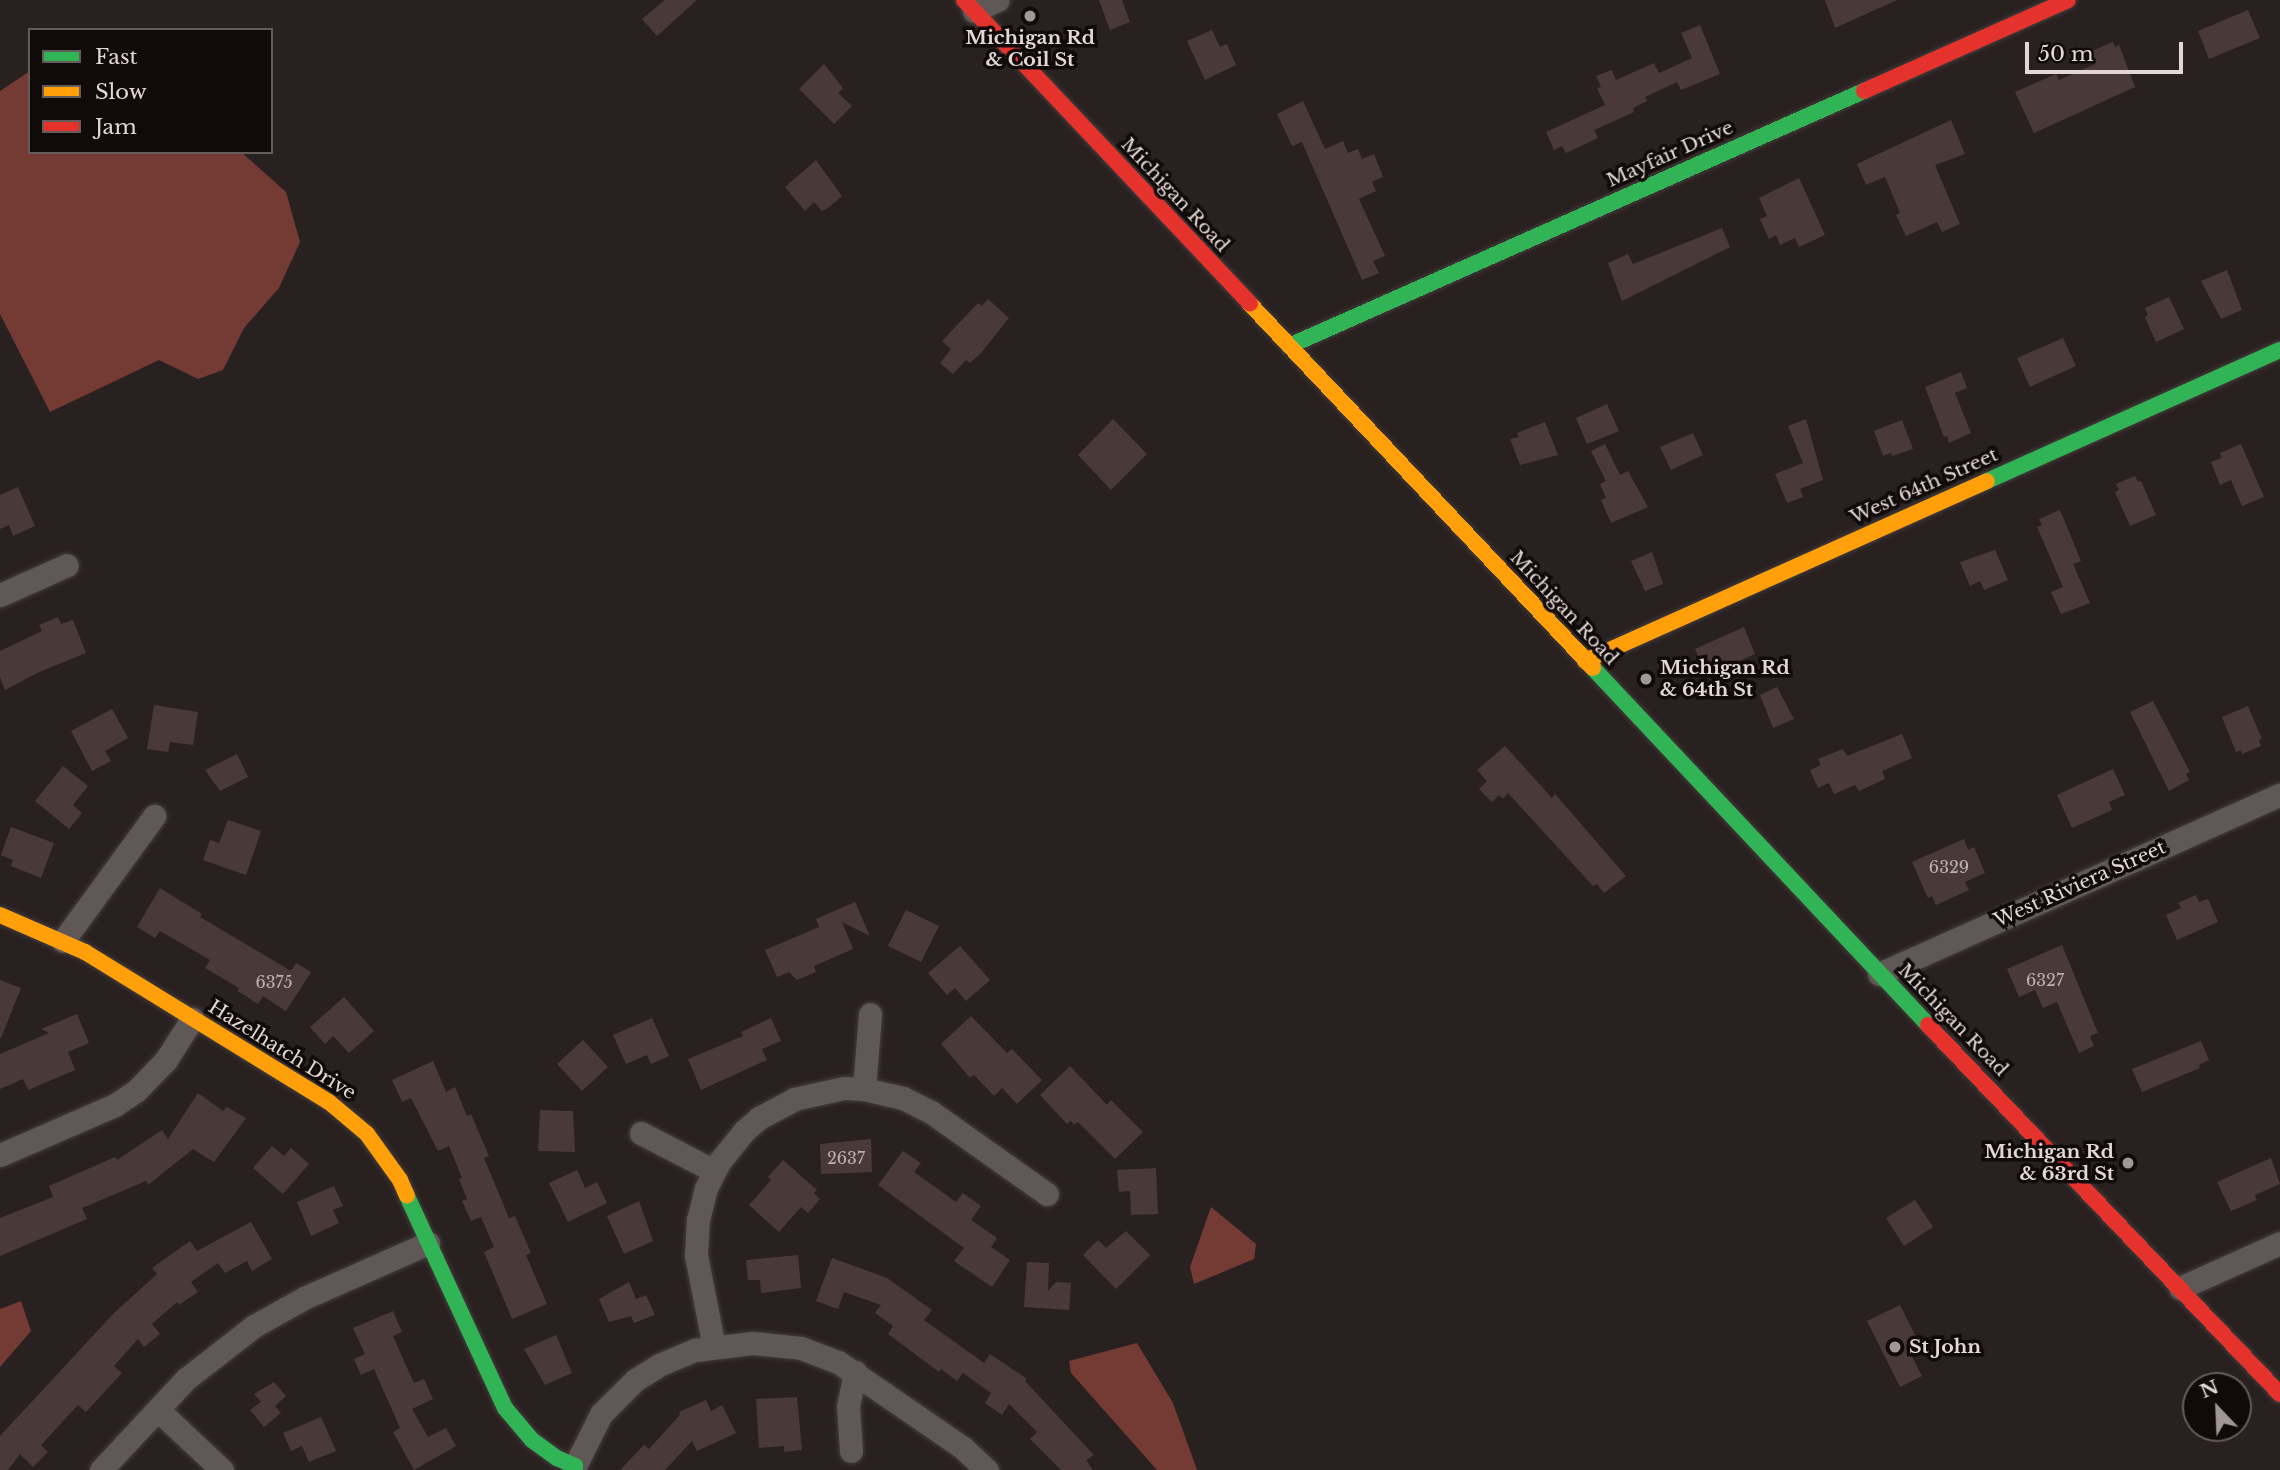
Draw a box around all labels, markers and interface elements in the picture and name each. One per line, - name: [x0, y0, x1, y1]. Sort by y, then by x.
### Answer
- marker: Michigan Rd & Coil St: [1022, 8, 1038, 24]
- place label: Michigan Rd & Coil St: [965, 27, 1095, 71]
- legend: [28, 28, 273, 154]
- scale bar: [2028, 28, 2186, 72]
- text: 50 m: [2038, 41, 2093, 67]
- text: Fast: [95, 44, 137, 70]
- text: Slow: [95, 79, 147, 105]
- text: Jam: [95, 114, 137, 140]
- street label: Mayfair Drive: [1603, 116, 1737, 192]
- street label: Michigan Road: [1116, 133, 1234, 257]
- street label: West 64th Street: [1847, 443, 2001, 529]
- street label: Michigan Road: [1505, 546, 1623, 670]
- place label: Michigan Rd & 64th St: [1660, 657, 1790, 701]
- marker: Michigan Rd & 64th St: [1638, 671, 1654, 687]
- street label: West Riviera Street: [1991, 836, 2169, 932]
- house number: 6329: [1929, 857, 1969, 877]
- street label: Michigan Road: [1893, 959, 2013, 1081]
- house number: 6327: [2026, 970, 2064, 990]
- house number: 6375: [255, 972, 293, 992]
- street label: Hazelhatch Drive: [204, 995, 360, 1105]
- place label: Michigan Rd & 63rd St: [1984, 1141, 2114, 1185]
- house number: 2637: [827, 1148, 865, 1168]
- marker: Michigan Rd & 63rd St: [2120, 1155, 2136, 1171]
- place label: St John: [1909, 1336, 1981, 1358]
- marker: St John: [1887, 1339, 1903, 1355]
- north arrow: [2182, 1372, 2252, 1442]
- text: N: [2197, 1375, 2222, 1403]

